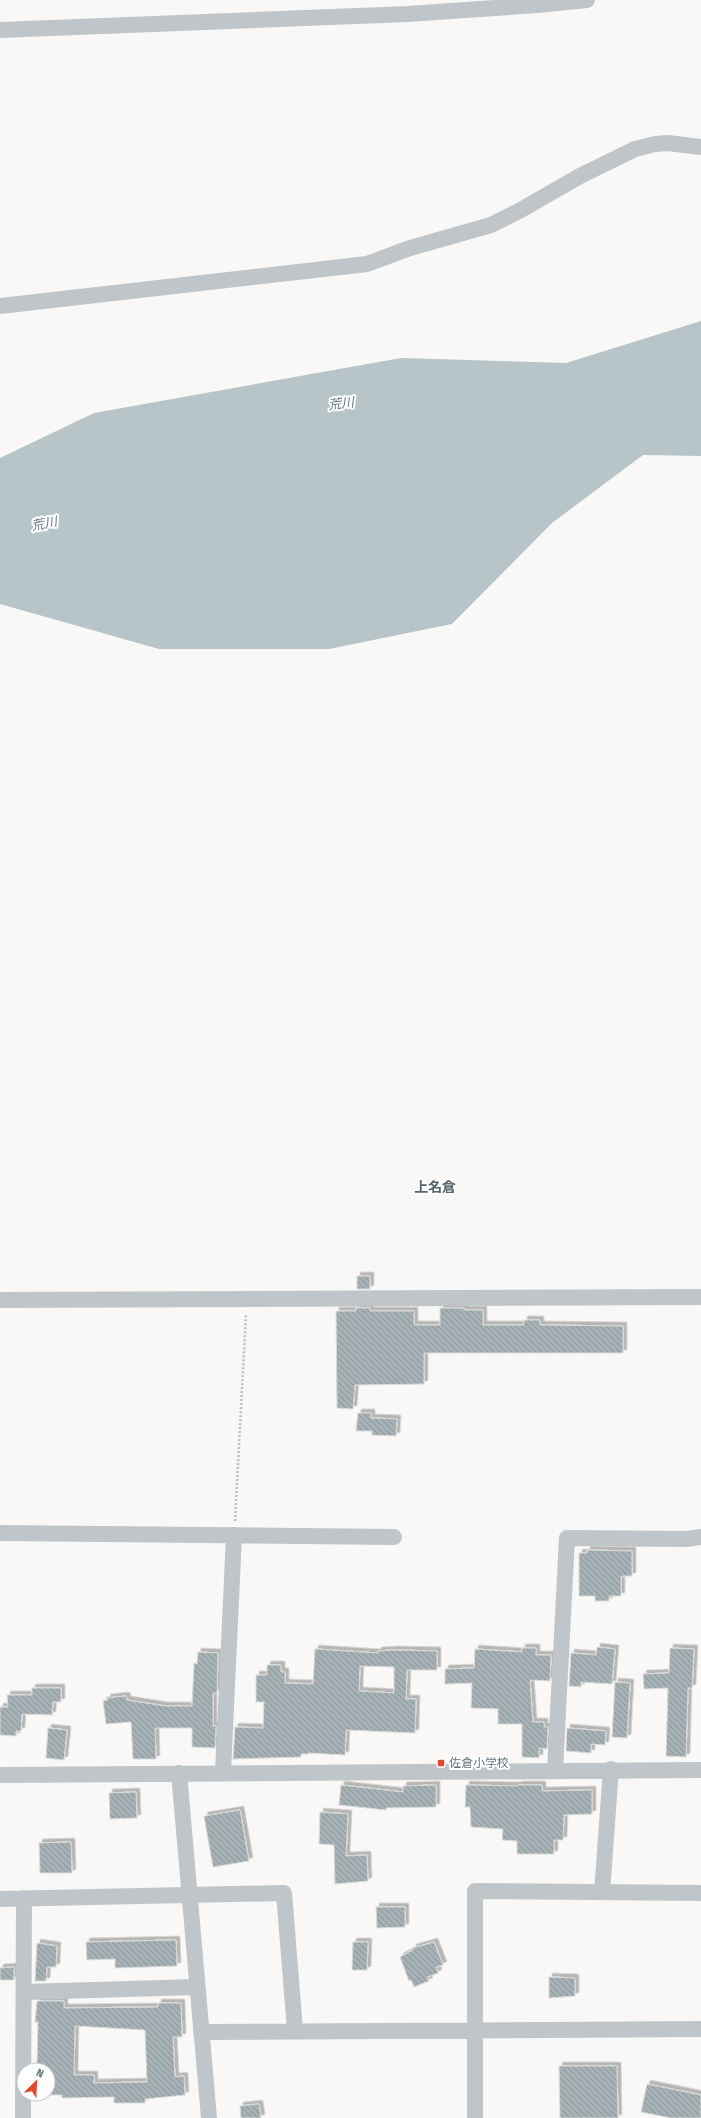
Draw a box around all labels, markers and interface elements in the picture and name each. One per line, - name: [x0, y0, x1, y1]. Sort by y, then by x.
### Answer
- water label: 荒川: [327, 394, 357, 413]
- water label: 荒川: [30, 513, 60, 533]
- district label: 上名倉: [414, 1179, 456, 1196]
- place label: 佐倉小学校: [449, 1756, 509, 1770]
- marker: 佐倉小学校: [436, 1758, 446, 1768]
- north arrow: [16, 2062, 56, 2102]
- text: N: [34, 2066, 46, 2081]

